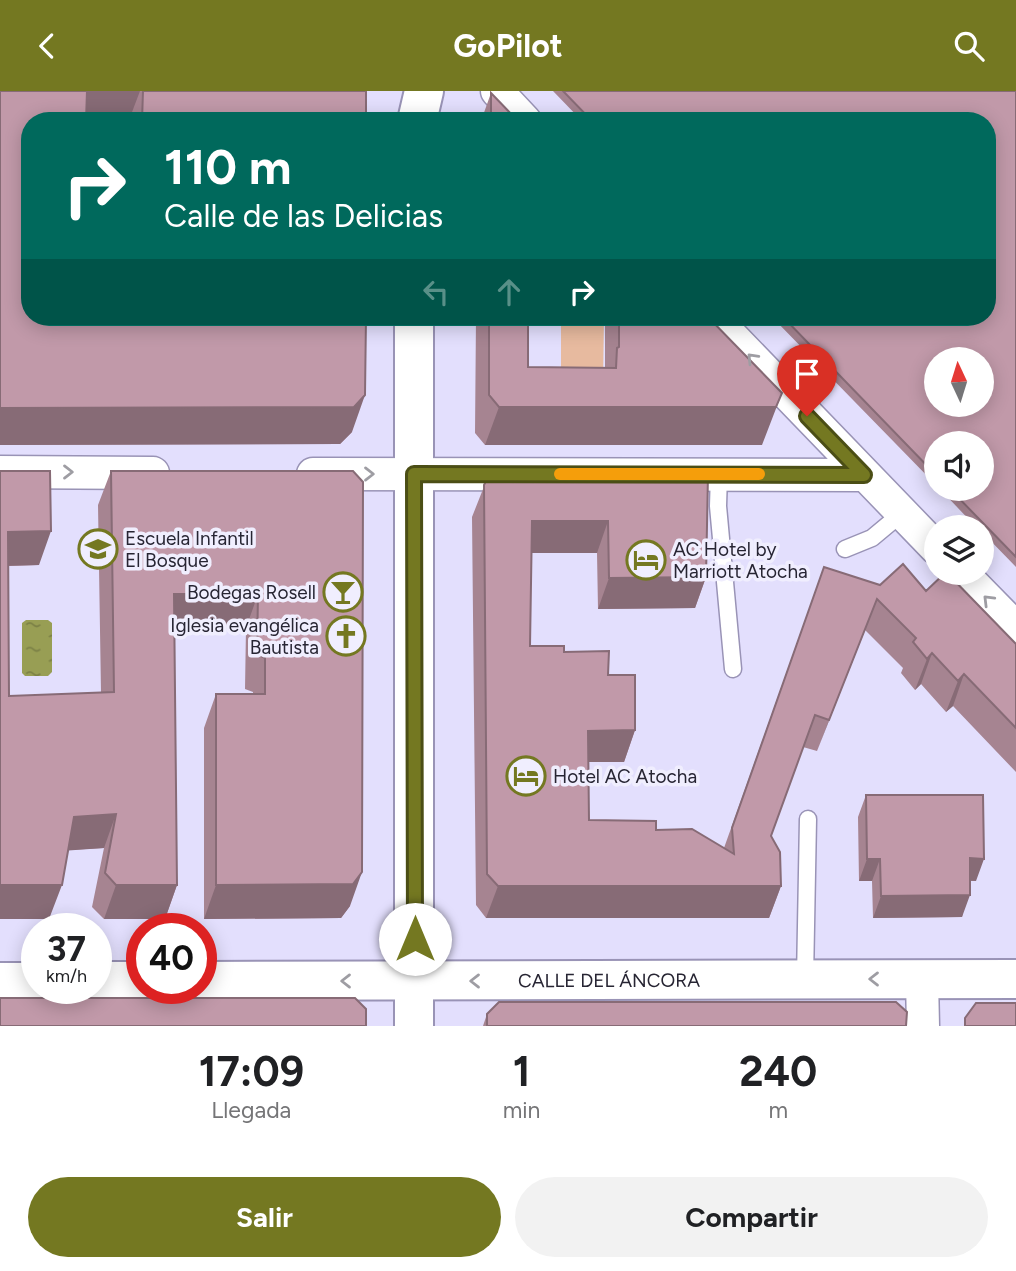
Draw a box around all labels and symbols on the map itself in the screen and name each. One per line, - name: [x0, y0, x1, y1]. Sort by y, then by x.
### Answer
- pin: [777, 344, 837, 416]
- north arrow: [924, 347, 994, 417]
- one-way arrow: [748, 353, 761, 366]
- one-way arrow: [63, 465, 74, 480]
- one-way arrow: [364, 466, 375, 482]
- place label: Escuela Infantil El Bosque: [125, 527, 254, 572]
- school or university icon: Escuela Infantil El Bosque: [77, 528, 119, 570]
- place label: AC Hotel by Marriott Atocha: [673, 538, 808, 583]
- hotel icon: AC Hotel by Marriott Atocha: [625, 539, 667, 581]
- bar icon: Bodegas Rosell: [322, 571, 364, 613]
- place label: Bodegas Rosell: [187, 581, 316, 604]
- one-way arrow: [984, 595, 997, 608]
- place label: Iglesia evangélica Bautista: [170, 614, 319, 659]
- church icon: Iglesia evangélica Bautista: [325, 615, 367, 657]
- hotel icon: Hotel AC Atocha: [505, 755, 547, 797]
- place label: Hotel AC Atocha: [553, 765, 697, 788]
- position arrow: [378, 902, 452, 976]
- speed limit sign: 40: [126, 913, 217, 1004]
- street label: CALLE DEL ÁNCORA: [518, 968, 700, 992]
- one-way arrow: [869, 971, 879, 987]
- one-way arrow: [340, 973, 351, 989]
- one-way arrow: [470, 973, 480, 989]

